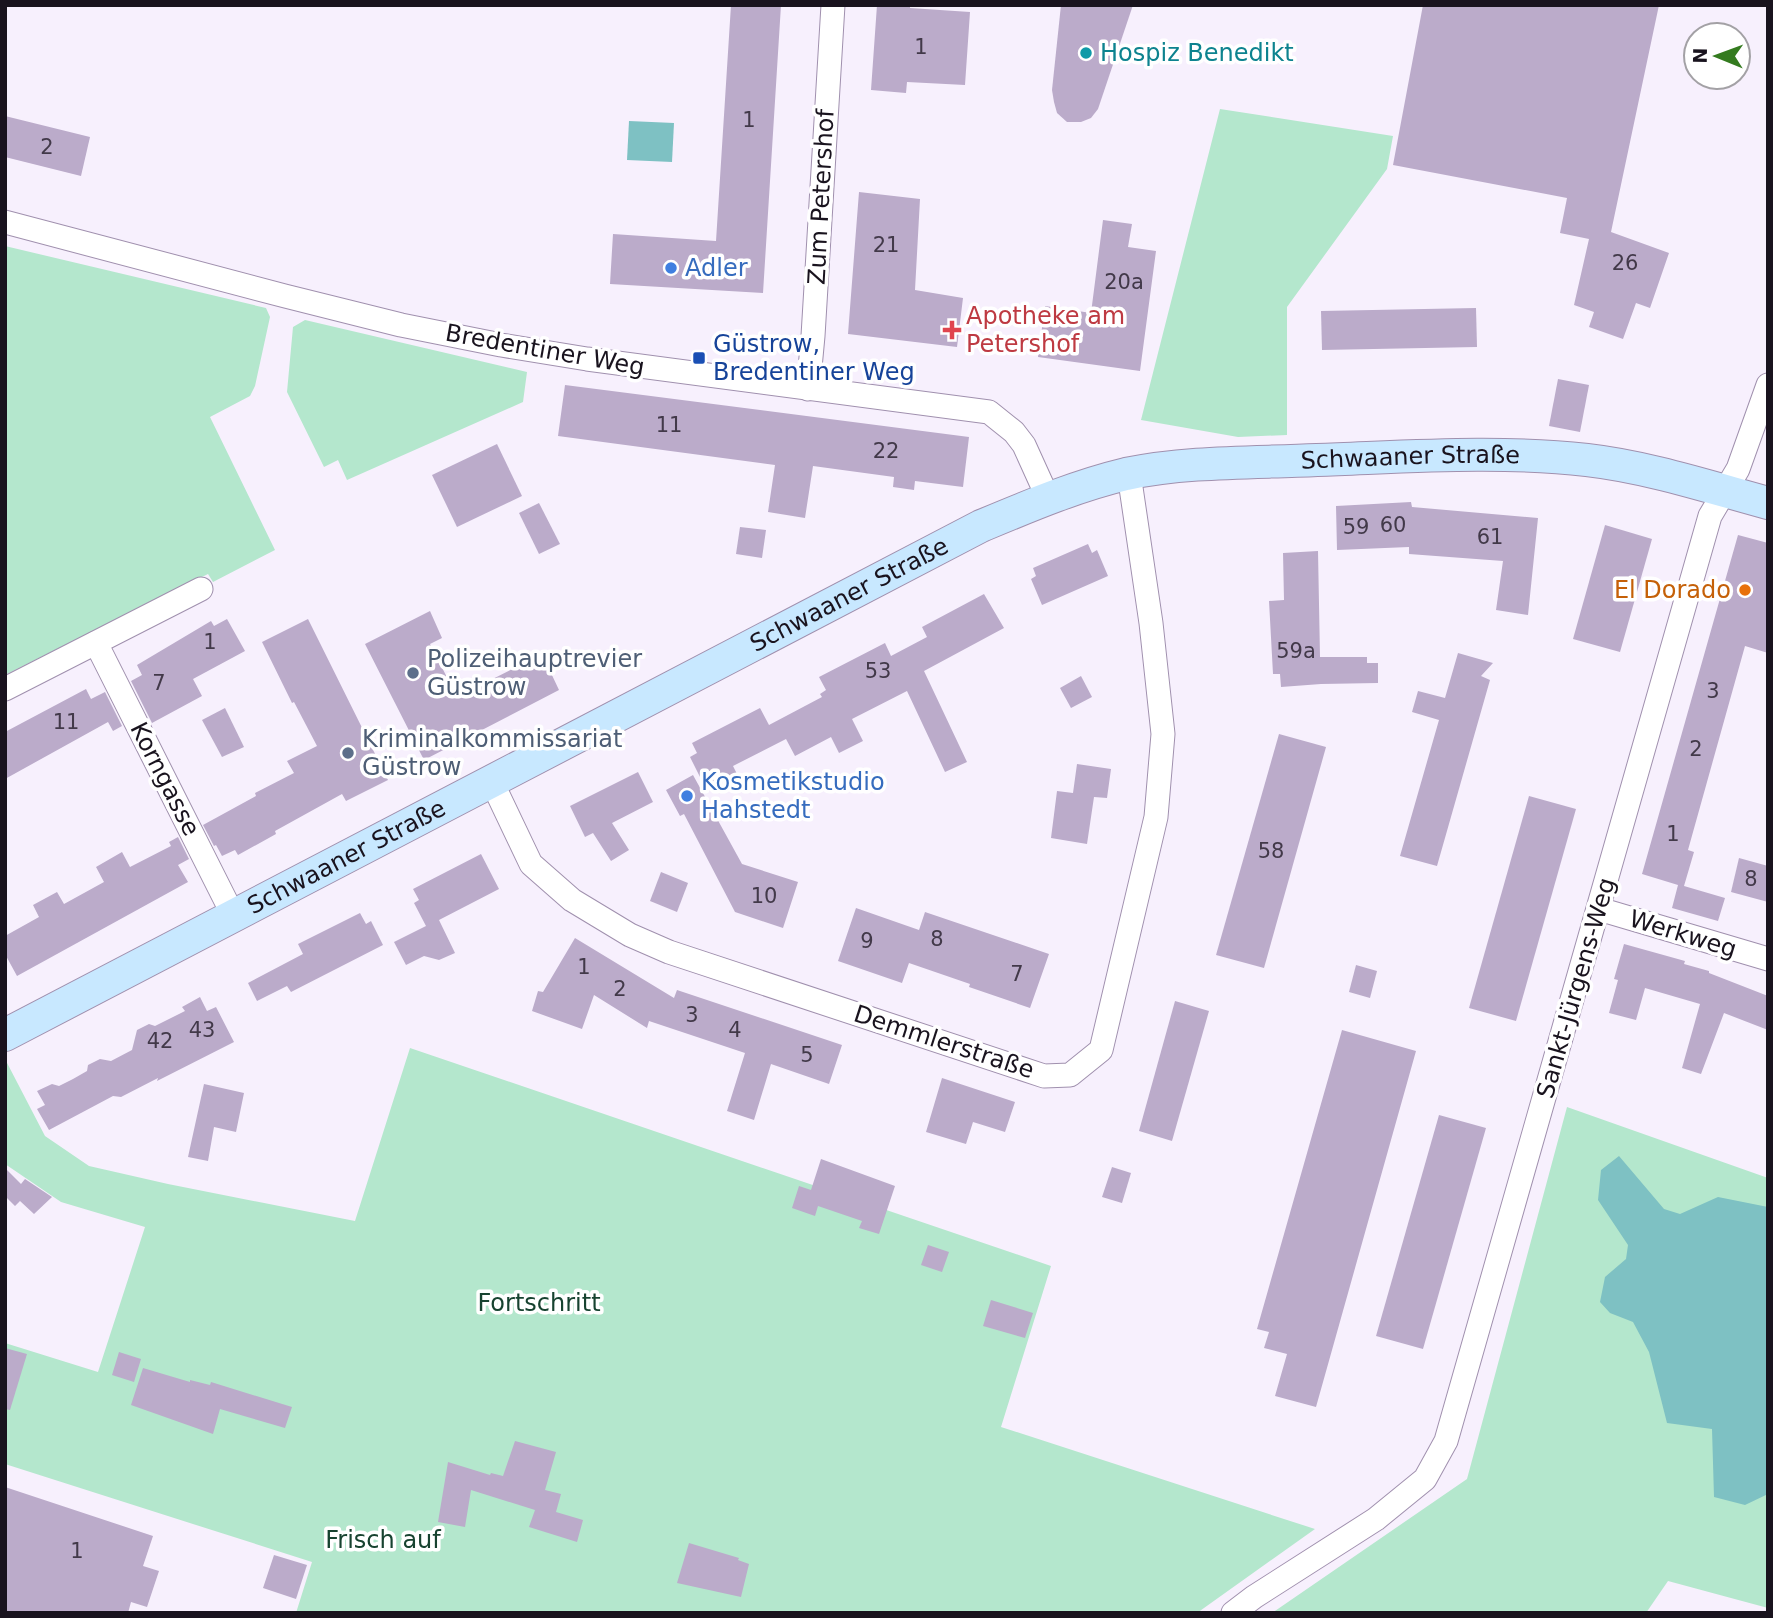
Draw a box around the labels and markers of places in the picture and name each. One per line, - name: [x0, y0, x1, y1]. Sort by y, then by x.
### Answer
- place label: Hospiz Benedikt: [1100, 39, 1294, 67]
- marker: Hospiz Benedikt: [1078, 45, 1094, 61]
- place label: Adler: [685, 254, 748, 282]
- marker: Adler: [663, 260, 679, 276]
- place label: Apotheke am Petershof: [966, 302, 1125, 358]
- marker: Apotheke am Petershof: [944, 322, 960, 338]
- place label: Güstrow, Bredentiner Weg: [713, 330, 915, 386]
- marker: Güstrow, Bredentiner Weg: [691, 350, 707, 366]
- place label: El Dorado: [1614, 576, 1731, 604]
- marker: El Dorado: [1737, 582, 1753, 598]
- place label: Polizeihauptrevier Güstrow: [427, 645, 642, 701]
- marker: Polizeihauptrevier Güstrow: [405, 665, 421, 681]
- place label: Kriminalkommissariat Güstrow: [362, 725, 622, 781]
- marker: Kriminalkommissariat Güstrow: [340, 745, 356, 761]
- place label: Kosmetikstudio Hahstedt: [701, 768, 885, 824]
- marker: Kosmetikstudio Hahstedt: [679, 788, 695, 804]

